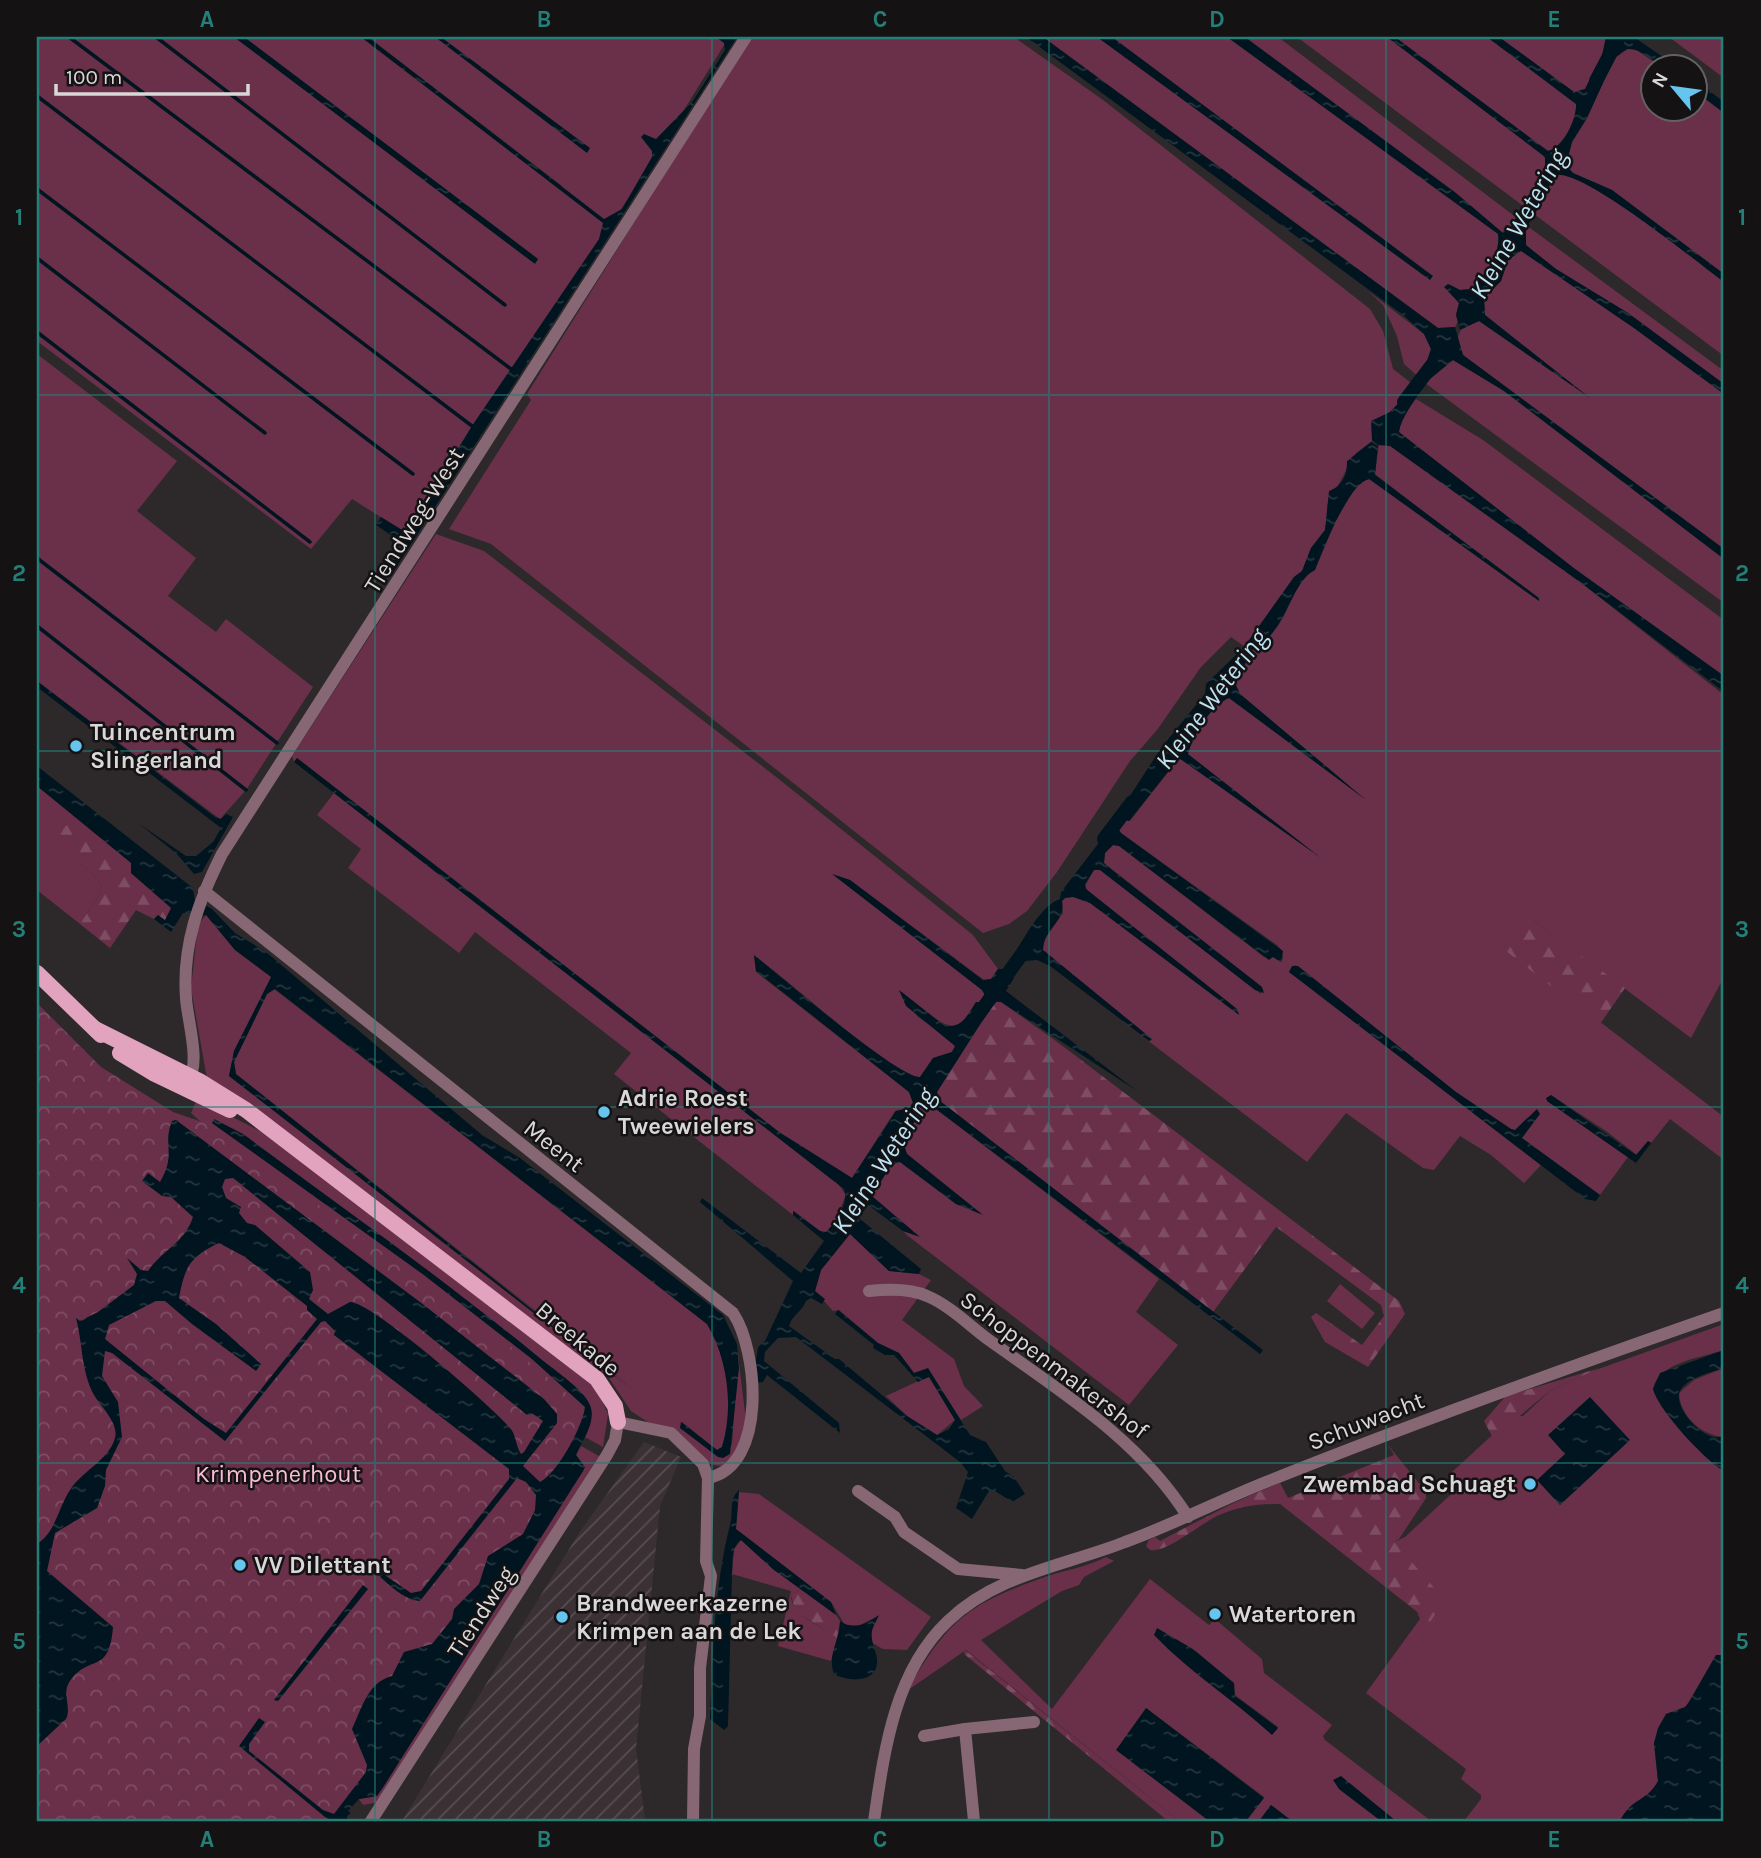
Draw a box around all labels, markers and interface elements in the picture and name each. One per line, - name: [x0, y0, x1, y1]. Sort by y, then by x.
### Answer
- text: A: [200, 6, 214, 33]
- text: B: [537, 6, 551, 33]
- text: C: [873, 6, 887, 33]
- text: D: [1209, 6, 1225, 33]
- text: E: [1547, 6, 1561, 33]
- scale bar: [56, 52, 248, 96]
- north arrow: [1638, 52, 1708, 122]
- text: 100 m: [66, 65, 123, 89]
- text: N: [1647, 69, 1673, 92]
- water label: Kleine Wetering: [1463, 142, 1575, 305]
- text: 1: [15, 204, 23, 231]
- text: 1: [1738, 204, 1746, 231]
- street label: Tiendweg-West: [358, 442, 470, 598]
- text: 2: [12, 560, 26, 587]
- text: 2: [1735, 560, 1749, 587]
- water label: Kleine Wetering: [1149, 622, 1275, 776]
- place label: Tuincentrum Slingerland: [90, 718, 236, 774]
- marker: Tuincentrum Slingerland: [68, 738, 84, 754]
- text: 3: [12, 916, 26, 943]
- text: 3: [1735, 916, 1749, 943]
- water label: Kleine Wetering: [825, 1081, 943, 1240]
- place label: Adrie Roest Tweewielers: [618, 1084, 755, 1140]
- marker: Adrie Roest Tweewielers: [596, 1104, 612, 1120]
- street label: Meent: [518, 1114, 590, 1178]
- text: 4: [12, 1272, 26, 1299]
- text: 4: [1735, 1272, 1749, 1299]
- street label: Schoppenmakershof: [955, 1285, 1154, 1445]
- street label: Breekade: [530, 1296, 626, 1382]
- street label: Schuwacht: [1304, 1386, 1428, 1456]
- park label: Krimpenerhout: [195, 1460, 361, 1488]
- place label: Zwembad Schuagt: [1302, 1470, 1516, 1498]
- marker: Zwembad Schuagt: [1522, 1476, 1538, 1492]
- place label: VV Dilettant: [254, 1551, 391, 1579]
- marker: VV Dilettant: [232, 1557, 248, 1573]
- street label: Tiendweg: [441, 1561, 521, 1663]
- place label: Brandweerkazerne Krimpen aan de Lek: [576, 1589, 802, 1645]
- place label: Watertoren: [1229, 1600, 1357, 1628]
- marker: Watertoren: [1207, 1606, 1223, 1622]
- marker: Brandweerkazerne Krimpen aan de Lek: [554, 1609, 570, 1625]
- text: 5: [12, 1628, 26, 1655]
- text: 5: [1735, 1628, 1749, 1655]
- text: A: [200, 1826, 214, 1853]
- text: B: [537, 1826, 551, 1853]
- text: C: [873, 1826, 887, 1853]
- text: D: [1209, 1826, 1225, 1853]
- text: E: [1547, 1826, 1561, 1853]

